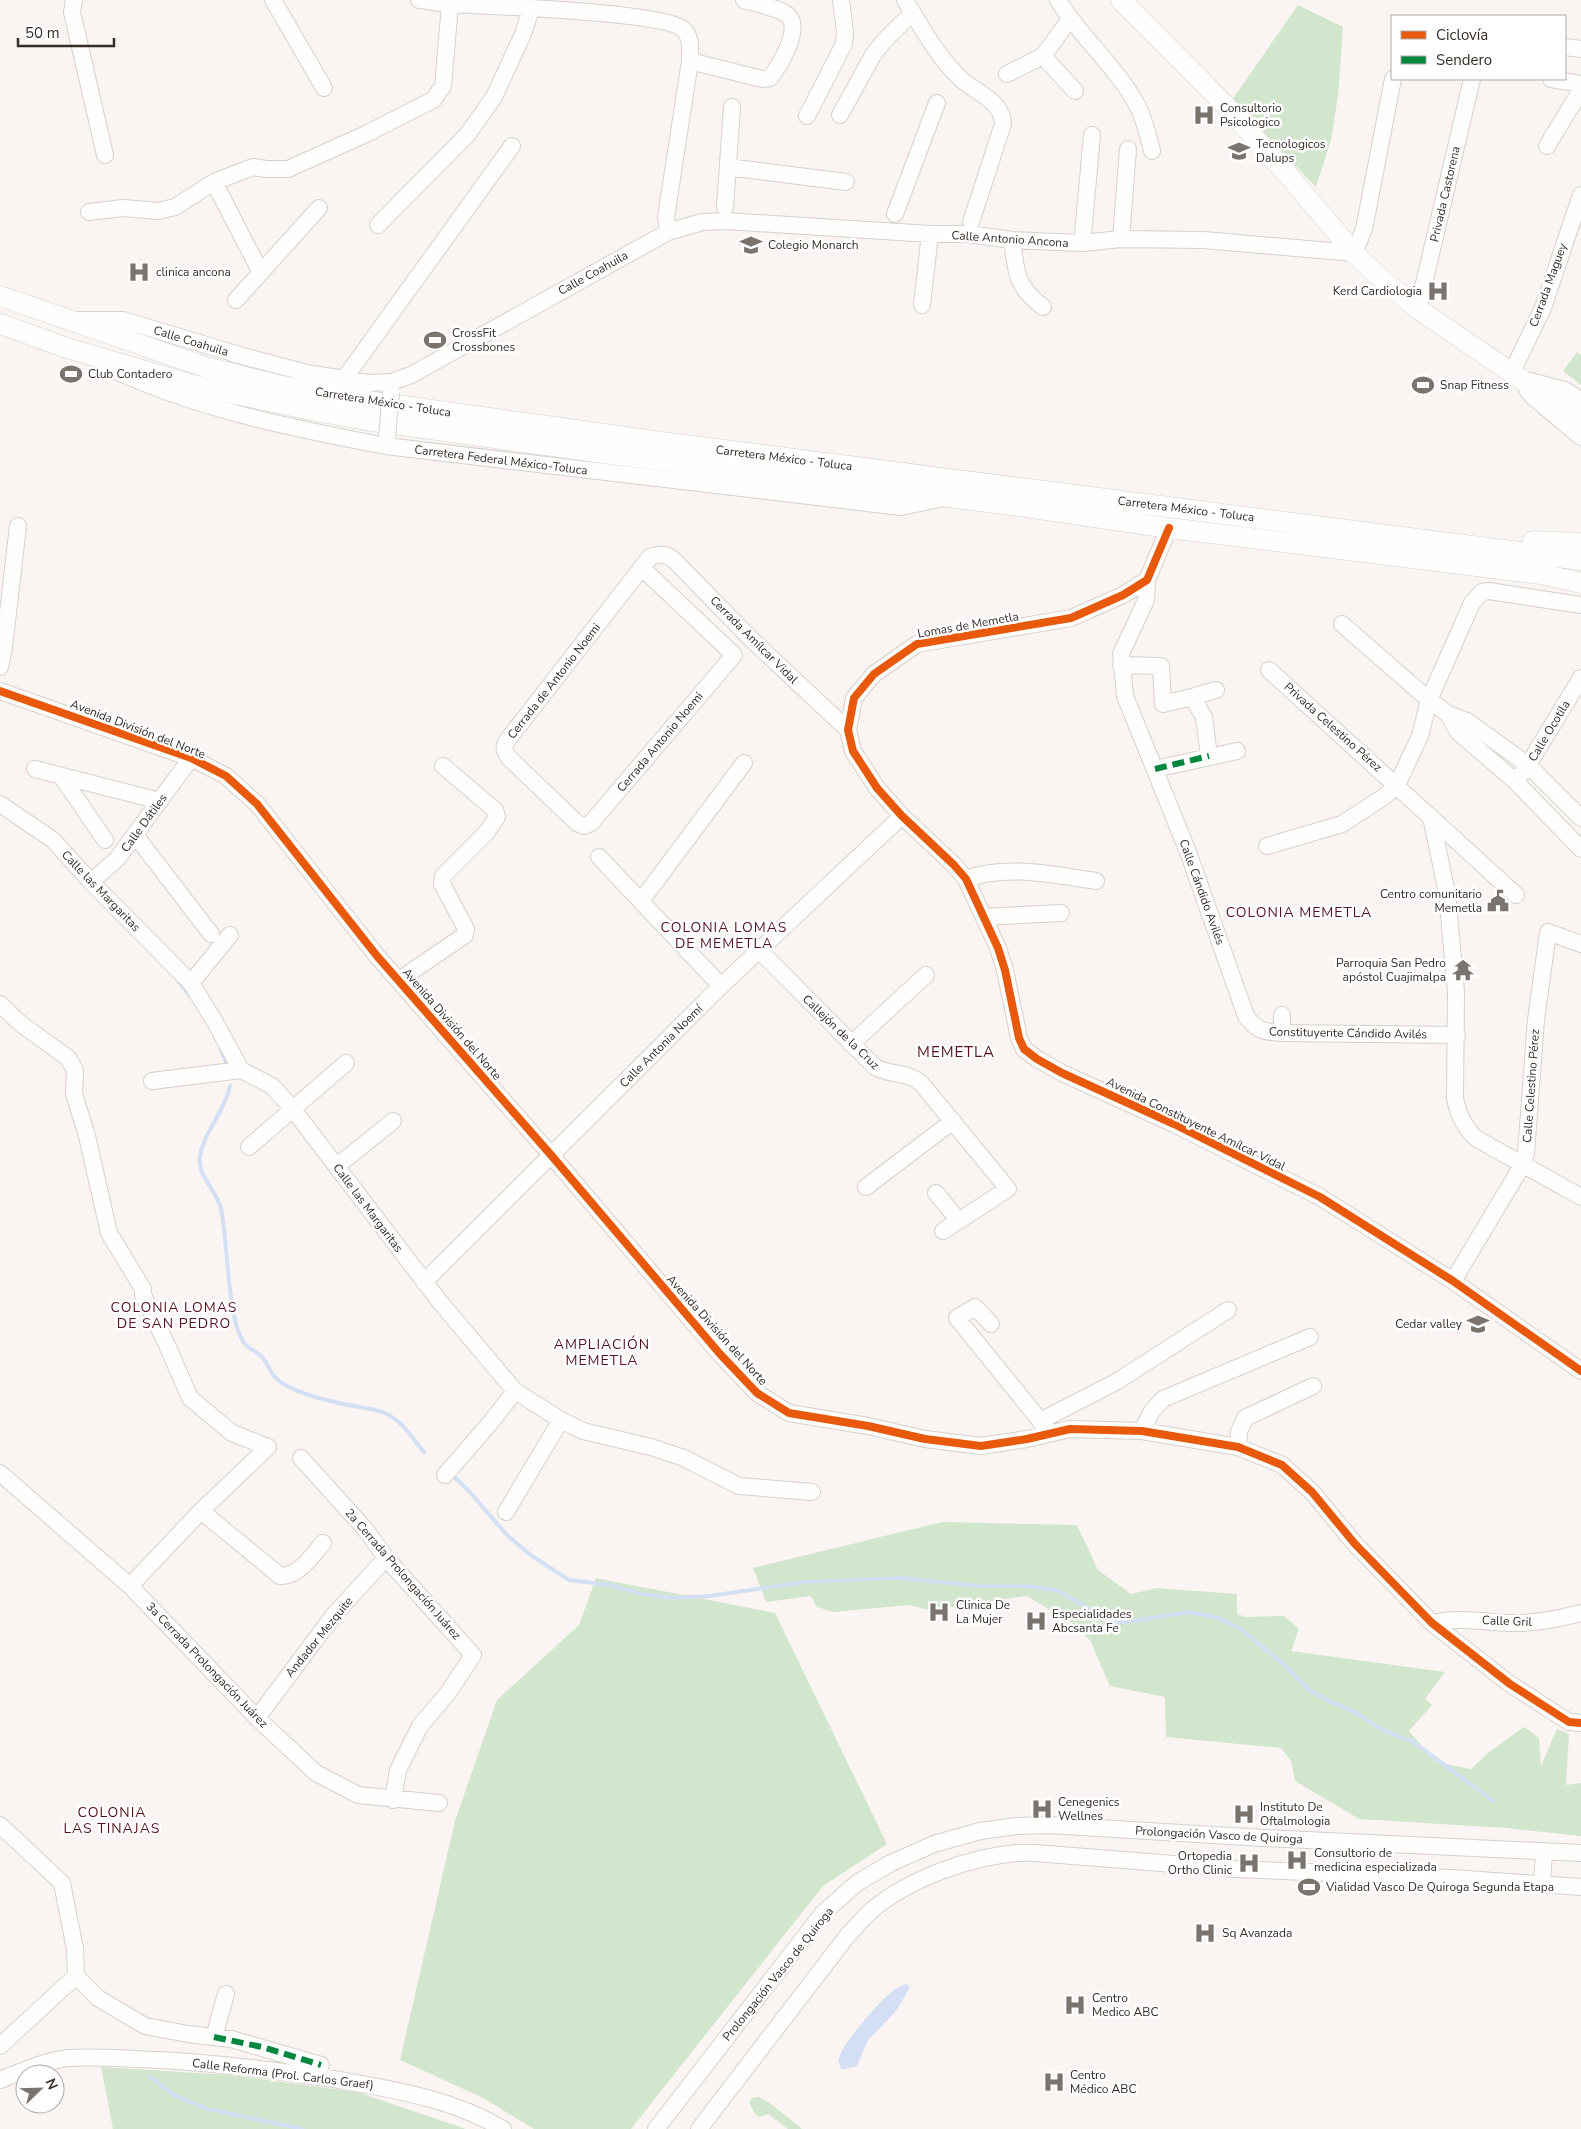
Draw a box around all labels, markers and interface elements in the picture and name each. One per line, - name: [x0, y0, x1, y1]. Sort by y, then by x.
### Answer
- scale bar: [18, 15, 114, 47]
- legend: [1391, 15, 1566, 80]
- text: 50 m: [25, 23, 60, 43]
- text: Ciclovía: [1436, 25, 1488, 45]
- text: Sendero: [1436, 50, 1492, 70]
- place label: Consultorio Psicologico: [1220, 100, 1282, 130]
- hospital icon: Consultorio Psicologico: [1191, 102, 1217, 128]
- place label: Tecnologicos Dalups: [1256, 136, 1326, 166]
- school or university icon: Tecnologicos Dalups: [1226, 138, 1252, 164]
- street label: Privada Castorena: [1426, 144, 1464, 244]
- street label: Calle Antonio Ancona: [951, 227, 1069, 251]
- school or university icon: Colegio Monarch: [738, 232, 764, 258]
- place label: Colegio Monarch: [768, 237, 858, 253]
- street label: Cerrada Maguey: [1525, 240, 1571, 329]
- street label: Calle Coahuila: [555, 247, 631, 299]
- hospital icon: clinica ancona: [126, 259, 152, 285]
- place label: clinica ancona: [156, 264, 231, 280]
- hospital icon: Kerd Cardiologia: [1425, 278, 1451, 304]
- place label: Kerd Cardiologia: [1333, 283, 1422, 299]
- street label: Calle Coahuila: [152, 322, 230, 360]
- place label: CrossFit Crossbones: [452, 325, 515, 355]
- sports icon: CrossFit Crossbones: [422, 327, 448, 353]
- sports icon: Club Contadero: [58, 361, 84, 387]
- place label: Club Contadero: [88, 366, 173, 382]
- sports icon: Snap Fitness: [1410, 372, 1436, 398]
- place label: Snap Fitness: [1440, 377, 1509, 393]
- street label: Carretera México - Toluca: [314, 383, 452, 421]
- street label: Carretera Federal México-Toluca: [414, 441, 588, 479]
- street label: Carretera México - Toluca: [715, 442, 853, 474]
- street label: Carretera México - Toluca: [1117, 493, 1255, 525]
- street label: Cerrada Amílcar Vidal: [707, 593, 802, 688]
- street label: Lomas de Memetla: [916, 608, 1020, 642]
- street label: Cerrada de Antonio Noemi: [504, 620, 604, 742]
- street label: Privada Celestino Pérez: [1281, 679, 1386, 776]
- street label: Cerrada Antonio Noemi: [613, 689, 707, 795]
- street label: Avenida División del Norte: [68, 696, 208, 762]
- street label: Calle Ocotila: [1524, 697, 1574, 765]
- street label: Calle Dátiles: [117, 790, 171, 855]
- street label: Calle Cándido Avilés: [1175, 837, 1229, 947]
- street label: Calle las Margaritas: [58, 847, 144, 935]
- place label: Centro comunitario Memetla: [1380, 886, 1482, 916]
- public building icon: Centro comunitario Memetla: [1485, 888, 1511, 914]
- district label: COLONIA MEMETLA: [1226, 903, 1372, 922]
- district label: COLONIA LOMAS DE MEMETLA: [661, 918, 787, 953]
- place label: Parroquia San Pedro apóstol Cuajimalpa: [1336, 955, 1446, 985]
- temple icon: Parroquia San Pedro apóstol Cuajimalpa: [1450, 957, 1476, 983]
- street label: Avenida División del Norte: [399, 965, 505, 1083]
- street label: Callejón de la Cruz: [799, 991, 883, 1073]
- street label: Calle Antonia Noemí: [616, 1000, 707, 1091]
- street label: Constituyente Cándido Avilés: [1269, 1024, 1427, 1042]
- street label: Calle Celestino Pérez: [1519, 1028, 1543, 1143]
- district label: MEMETLA: [917, 1042, 995, 1062]
- street label: Avenida Constituyente Amílcar Vidal: [1104, 1074, 1289, 1175]
- street label: Calle las Margaritas: [329, 1160, 407, 1256]
- street label: Avenida División del Norte: [663, 1271, 771, 1389]
- district label: COLONIA LOMAS DE SAN PEDRO: [111, 1298, 237, 1333]
- school or university icon: Cedar valley: [1465, 1311, 1491, 1337]
- place label: Cedar valley: [1395, 1316, 1463, 1332]
- district label: AMPLIACIÓN MEMETLA: [554, 1335, 650, 1370]
- street label: 2a Cerrada Prolongación Juárez: [342, 1505, 465, 1643]
- street label: Andador Mezquite: [282, 1593, 356, 1681]
- place label: Clinica De La Mujer: [956, 1597, 1010, 1627]
- street label: 3a Cerrada Prolongación Juárez: [143, 1599, 272, 1732]
- hospital icon: Clinica De La Mujer: [926, 1599, 952, 1625]
- place label: Especialidades Abcsanta Fe: [1052, 1606, 1132, 1636]
- hospital icon: Especialidades Abcsanta Fe: [1023, 1608, 1049, 1634]
- street label: Calle Gril: [1482, 1612, 1533, 1630]
- place label: Cenegenics Wellnes: [1058, 1794, 1120, 1824]
- hospital icon: Cenegenics Wellnes: [1029, 1796, 1055, 1822]
- place label: Instituto De Oftalmologia: [1260, 1799, 1330, 1829]
- hospital icon: Instituto De Oftalmologia: [1231, 1801, 1257, 1827]
- district label: COLONIA LAS TINAJAS: [64, 1803, 160, 1838]
- street label: Prolongación Vasco de Quiroga: [1135, 1823, 1303, 1847]
- place label: Consultorio de medicina especializada: [1314, 1845, 1437, 1875]
- hospital icon: Consultorio de medicina especializada: [1284, 1847, 1310, 1873]
- place label: Ortopedia Ortho Clinic: [1168, 1848, 1232, 1878]
- hospital icon: Ortopedia Ortho Clinic: [1236, 1850, 1262, 1876]
- sports icon: Vialidad Vasco De Quiroga Segunda Etapa: [1296, 1874, 1322, 1900]
- place label: Vialidad Vasco De Quiroga Segunda Etapa: [1325, 1879, 1554, 1895]
- street label: Prolongación Vasco de Quiroga: [719, 1904, 837, 2044]
- hospital icon: Sq Avanzada: [1192, 1920, 1218, 1946]
- place label: Sq Avanzada: [1222, 1925, 1292, 1941]
- place label: Centro Medico ABC: [1092, 1990, 1159, 2020]
- hospital icon: Centro Medico ABC: [1062, 1992, 1088, 2018]
- street label: Calle Reforma (Prol. Carlos Graef): [191, 2055, 375, 2093]
- north arrow: [15, 2064, 65, 2114]
- place label: Centro Médico ABC: [1070, 2067, 1137, 2097]
- hospital icon: Centro Médico ABC: [1041, 2069, 1067, 2095]
- text: N: [41, 2076, 62, 2093]

